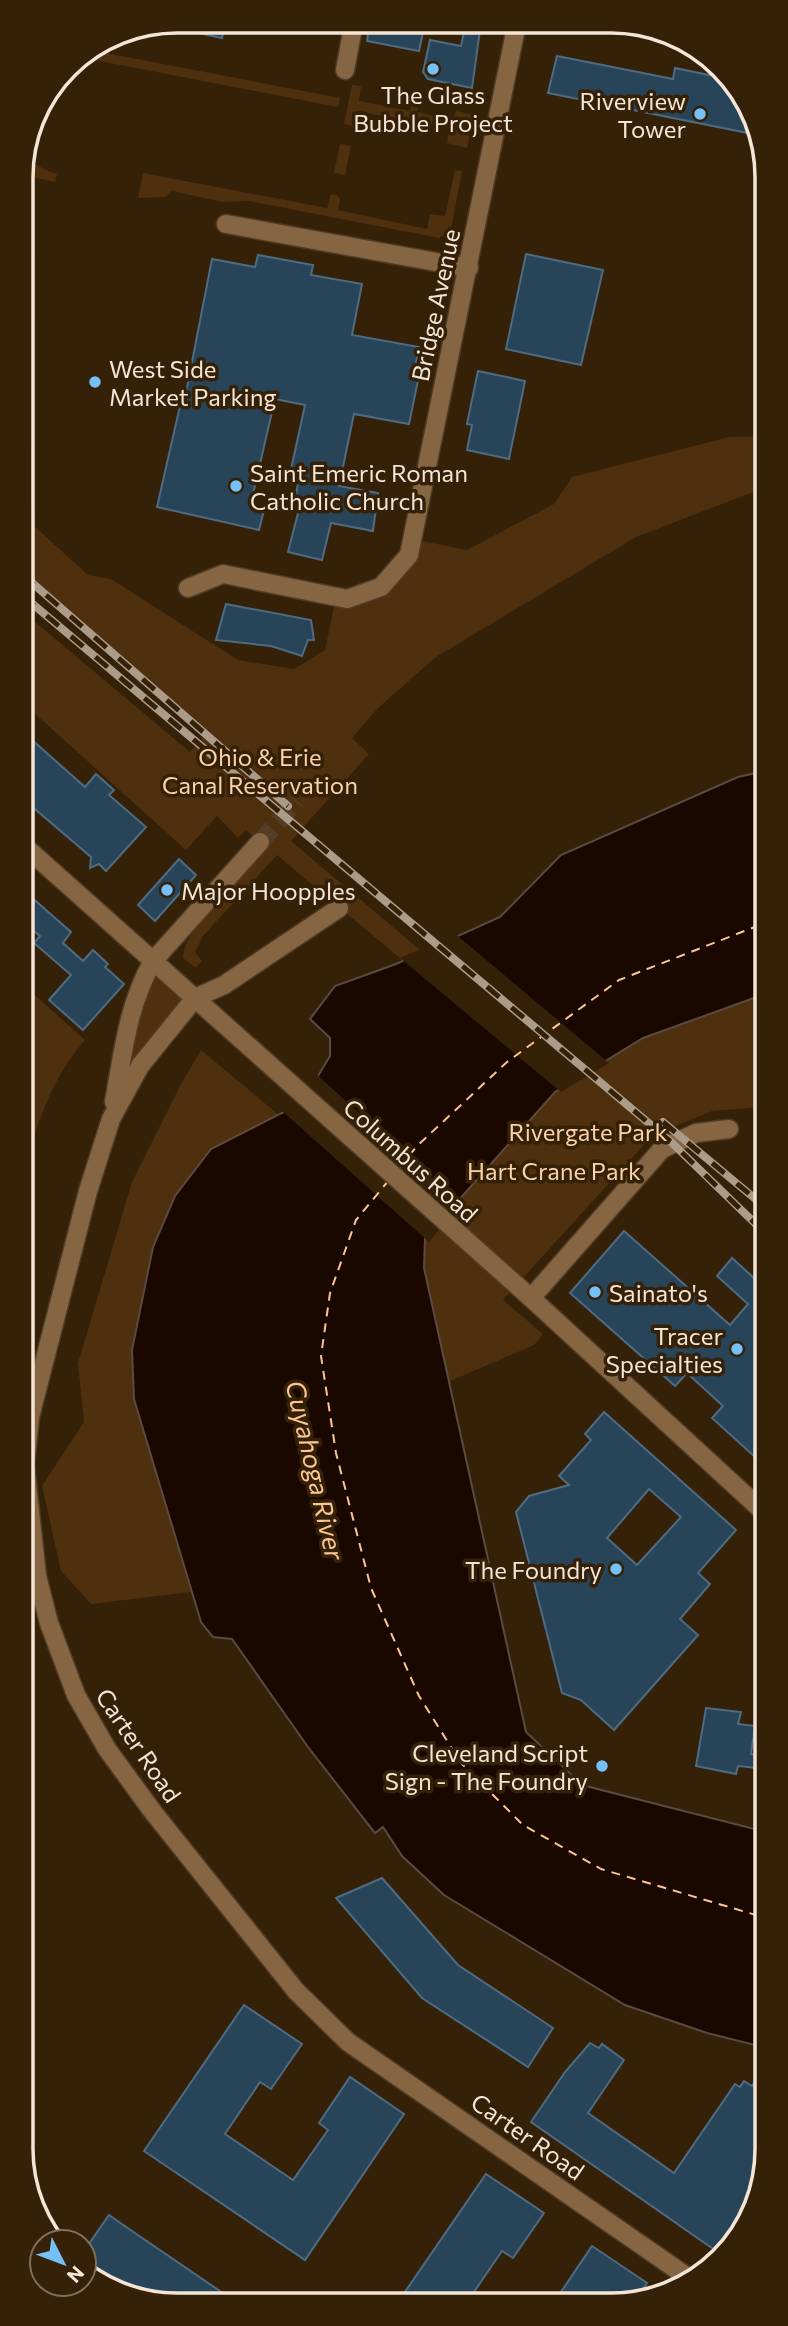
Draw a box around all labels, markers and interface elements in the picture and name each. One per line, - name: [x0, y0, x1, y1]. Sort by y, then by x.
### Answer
- marker: The Glass Bubble Project: [425, 61, 441, 77]
- place label: The Glass Bubble Project: [353, 80, 513, 137]
- place label: Riverview Tower: [580, 86, 686, 143]
- marker: Riverview Tower: [692, 106, 708, 122]
- street label: Bridge Avenue: [405, 226, 465, 384]
- place label: West Side Market Parking: [109, 354, 276, 411]
- marker: West Side Market Parking: [87, 374, 103, 390]
- place label: Saint Emeric Roman Catholic Church: [250, 458, 468, 515]
- marker: Saint Emeric Roman Catholic Church: [228, 478, 244, 494]
- park label: Ohio & Erie Canal Reservation: [162, 742, 358, 799]
- place label: Major Hoopples: [181, 876, 356, 905]
- marker: Major Hoopples: [159, 882, 175, 898]
- street label: Columbus Road: [338, 1092, 484, 1228]
- park label: Rivergate Park: [509, 1117, 667, 1146]
- park label: Hart Crane Park: [467, 1156, 641, 1185]
- place label: Sainato's: [609, 1278, 708, 1307]
- marker: Sainato's: [587, 1284, 603, 1300]
- place label: Tracer Specialties: [606, 1321, 723, 1378]
- marker: Tracer Specialties: [729, 1341, 745, 1357]
- water label: Cuyahoga River: [280, 1377, 352, 1564]
- place label: The Foundry: [465, 1555, 602, 1584]
- marker: The Foundry: [608, 1561, 624, 1577]
- street label: Carter Road: [90, 1683, 188, 1807]
- place label: Cleveland Script Sign - The Foundry: [385, 1738, 588, 1795]
- marker: Cleveland Script Sign - The Foundry: [594, 1758, 610, 1774]
- street label: Carter Road: [466, 2087, 590, 2185]
- north arrow: [28, 2228, 98, 2298]
- text: N: [63, 2262, 89, 2288]

